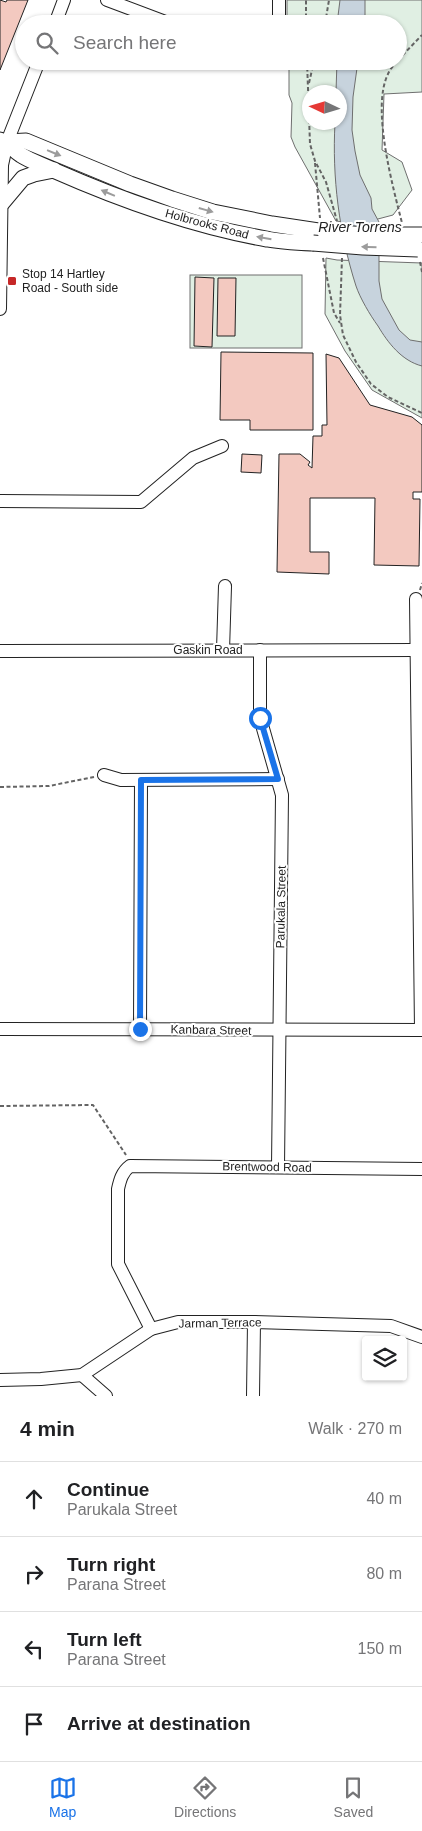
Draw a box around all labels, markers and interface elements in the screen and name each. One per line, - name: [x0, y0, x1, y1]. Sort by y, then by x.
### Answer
- search box: [15, 15, 407, 70]
- icon: search: [33, 29, 61, 57]
- text: Search here: [73, 32, 177, 53]
- north arrow: [302, 85, 347, 130]
- one-way arrow: [47, 149, 61, 157]
- one-way arrow: [100, 189, 115, 197]
- street label: Holbrooks Road: [164, 206, 250, 242]
- one-way arrow: [198, 206, 213, 214]
- water label: River Torrens: [318, 219, 402, 235]
- one-way arrow: [256, 234, 272, 242]
- one-way arrow: [361, 243, 377, 251]
- place label: Stop 14 Hartley Road - South side: [22, 267, 118, 295]
- marker: Stop 14 Hartley Road - South side: [6, 275, 18, 287]
- street label: Gaskin Road: [173, 643, 243, 657]
- route start: [249, 707, 272, 730]
- street label: Parukala Street: [273, 865, 289, 948]
- route end: [129, 1018, 152, 1041]
- street label: Kanbara Street: [171, 1022, 252, 1038]
- street label: Brentwood Road: [222, 1159, 312, 1175]
- street label: Jarman Terrace: [178, 1315, 262, 1331]
- map controls: [362, 1336, 407, 1381]
- button: layers: [362, 1336, 407, 1381]
- text: 4 min: [20, 1417, 75, 1440]
- text: Walk · 270 m: [308, 1420, 402, 1437]
- text: Continue: [67, 1479, 149, 1500]
- icon: ahead: [20, 1485, 48, 1513]
- text: 40 m: [366, 1490, 402, 1507]
- text: Parukala Street: [67, 1501, 177, 1518]
- text: Turn right: [67, 1554, 155, 1575]
- icon: right: [20, 1560, 48, 1588]
- text: 80 m: [366, 1565, 402, 1582]
- text: Parana Street: [67, 1576, 166, 1593]
- text: Turn left: [67, 1629, 142, 1650]
- icon: left: [20, 1635, 48, 1663]
- text: 150 m: [358, 1640, 402, 1657]
- text: Parana Street: [67, 1651, 166, 1668]
- icon: arrive: [20, 1710, 48, 1738]
- text: Arrive at destination: [67, 1713, 251, 1734]
- tab: Map: [49, 1774, 77, 1820]
- tab: Directions: [174, 1774, 236, 1820]
- tab: Saved: [334, 1774, 373, 1820]

